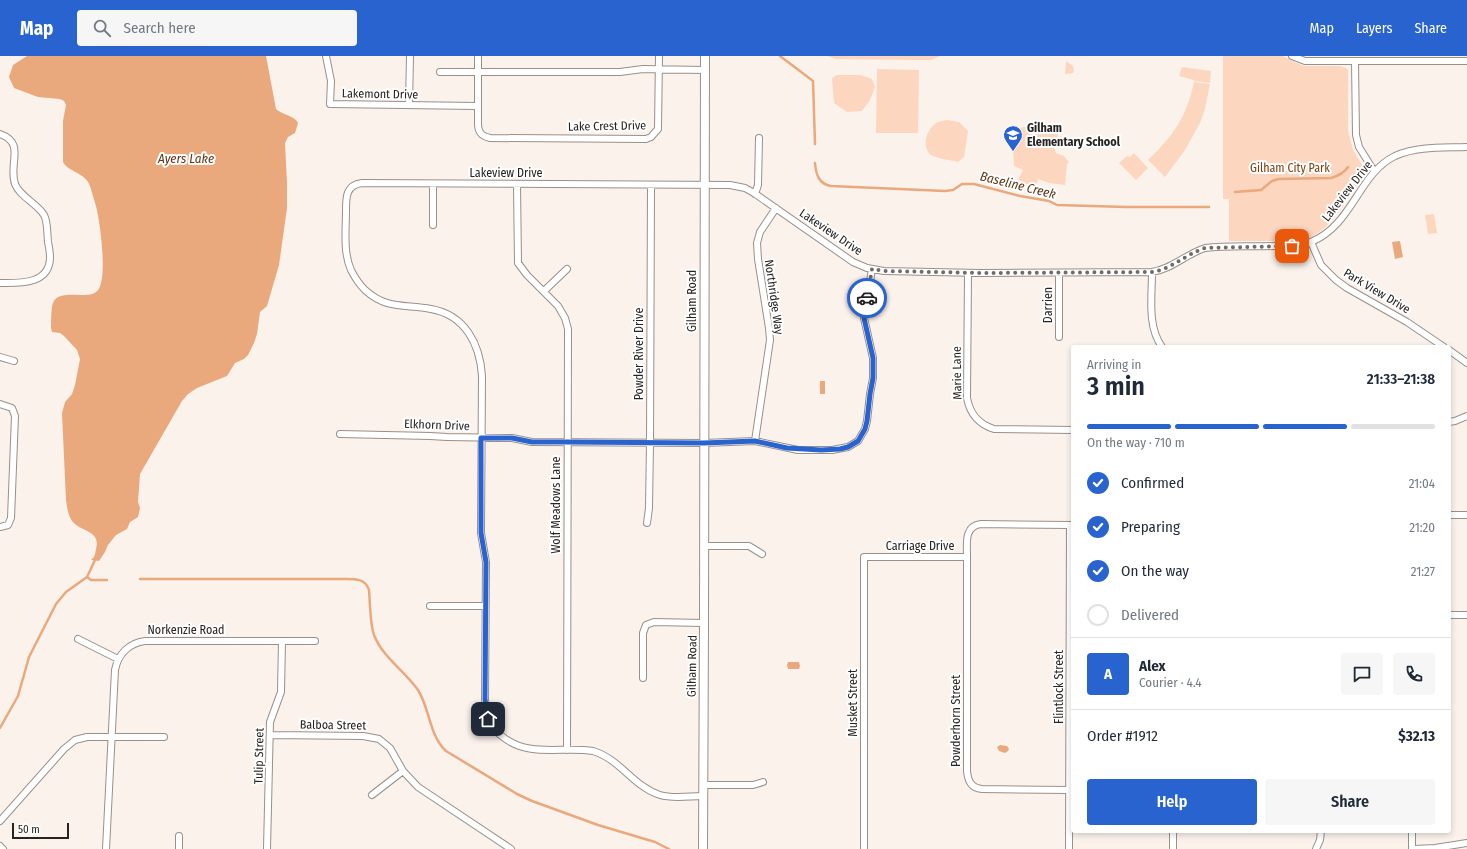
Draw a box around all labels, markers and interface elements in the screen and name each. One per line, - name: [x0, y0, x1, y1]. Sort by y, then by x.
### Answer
- search box: [77, 10, 357, 46]
- text: Map: [20, 17, 53, 40]
- icon: search: [91, 17, 113, 39]
- text: Search here: [123, 19, 196, 37]
- text: Map: [1310, 20, 1334, 37]
- text: Layers: [1356, 20, 1392, 37]
- text: Share: [1414, 20, 1447, 37]
- street label: Lakemont Drive: [342, 86, 418, 102]
- street label: Lake Crest Drive: [568, 118, 646, 134]
- place label: Gilham Elementary School: [1027, 121, 1121, 149]
- school or university icon: Gilham Elementary School: [1002, 124, 1024, 152]
- water label: Ayers Lake: [157, 151, 214, 166]
- street label: Lakeview Drive: [1319, 158, 1375, 224]
- park label: Gilham City Park: [1250, 161, 1330, 175]
- street label: Lakeview Drive: [470, 166, 542, 180]
- water label: Baseline Creek: [979, 168, 1058, 202]
- street label: Lakeview Drive: [797, 206, 865, 258]
- pin: [1275, 229, 1309, 263]
- icon: bag: [1281, 235, 1303, 257]
- street label: Northridge Way: [762, 259, 786, 336]
- street label: Park View Drive: [1341, 266, 1413, 316]
- street label: Gilham Road: [685, 270, 699, 332]
- courier: [847, 278, 887, 318]
- icon: car: [856, 287, 878, 309]
- street label: Darrien: [1041, 287, 1055, 323]
- street label: Powder River Drive: [632, 308, 646, 400]
- street label: Marie Lane: [950, 346, 964, 400]
- text: Arriving in: [1087, 357, 1141, 372]
- text: 21:33–21:38: [1367, 370, 1435, 388]
- text: 3 min: [1087, 371, 1145, 402]
- street label: Elkhorn Drive: [404, 417, 470, 433]
- text: On the way · 710 m: [1087, 435, 1185, 450]
- street label: Wolf Meadows Lane: [549, 456, 563, 554]
- icon: check: [1087, 472, 1109, 494]
- text: Confirmed: [1121, 474, 1184, 492]
- text: 21:04: [1409, 476, 1435, 491]
- icon: check: [1087, 516, 1109, 538]
- text: Preparing: [1121, 518, 1180, 536]
- text: 21:20: [1409, 520, 1435, 535]
- street label: Carriage Drive: [886, 539, 954, 553]
- icon: check: [1087, 560, 1109, 582]
- text: On the way: [1121, 562, 1189, 580]
- text: 21:27: [1411, 564, 1435, 579]
- text: Delivered: [1121, 606, 1179, 624]
- street label: Norkenzie Road: [148, 623, 224, 637]
- street label: Gilham Road: [684, 635, 700, 697]
- street label: Flintlock Street: [1052, 650, 1066, 724]
- button: chat: [1341, 653, 1383, 695]
- button: phone: [1393, 653, 1435, 695]
- text: Alex: [1139, 657, 1166, 675]
- text: A: [1104, 665, 1112, 683]
- street label: Musket Street: [846, 669, 860, 737]
- street label: Powderhorn Street: [949, 675, 963, 767]
- text: Courier · 4.4: [1139, 675, 1202, 690]
- pin: [471, 702, 505, 736]
- icon: home: [477, 708, 499, 730]
- street label: Balboa Street: [300, 717, 366, 733]
- text: Order #1912: [1087, 727, 1158, 745]
- text: $32.13: [1398, 727, 1435, 745]
- street label: Tulip Street: [252, 728, 266, 784]
- button: Help: [1087, 779, 1257, 825]
- button: Share: [1265, 779, 1435, 825]
- scale bar: [12, 821, 69, 840]
- text: 50 m: [18, 823, 40, 836]

